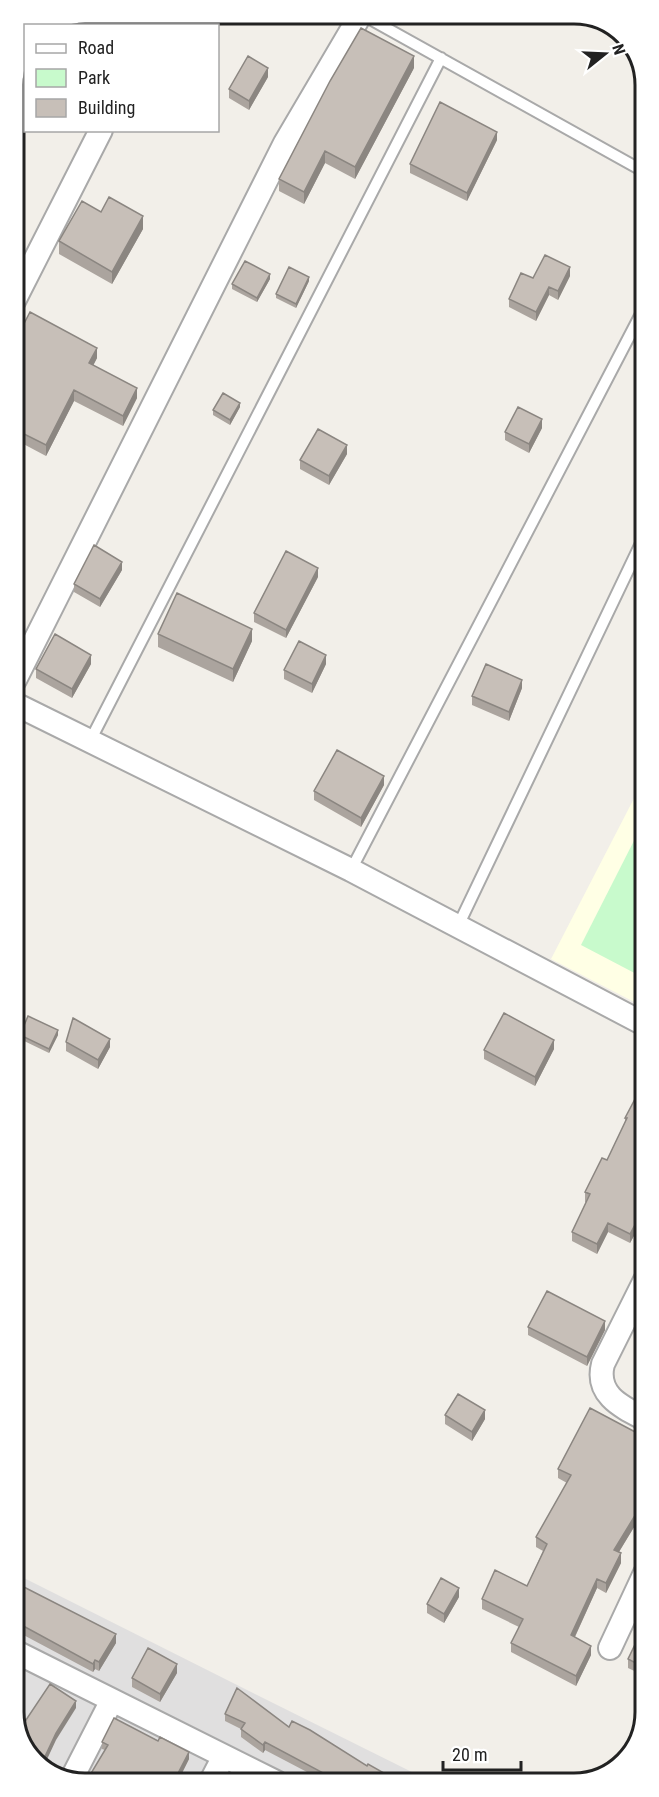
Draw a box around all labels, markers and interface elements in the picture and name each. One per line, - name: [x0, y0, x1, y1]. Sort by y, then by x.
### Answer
- legend: [24, 24, 219, 132]
- north arrow: [575, 24, 635, 84]
- text: Road: [78, 37, 114, 58]
- text: N: [608, 42, 629, 57]
- text: Park: [78, 67, 110, 88]
- text: Building: [78, 97, 135, 118]
- scale bar: [443, 1734, 521, 1772]
- text: 20 m: [452, 1744, 487, 1765]

